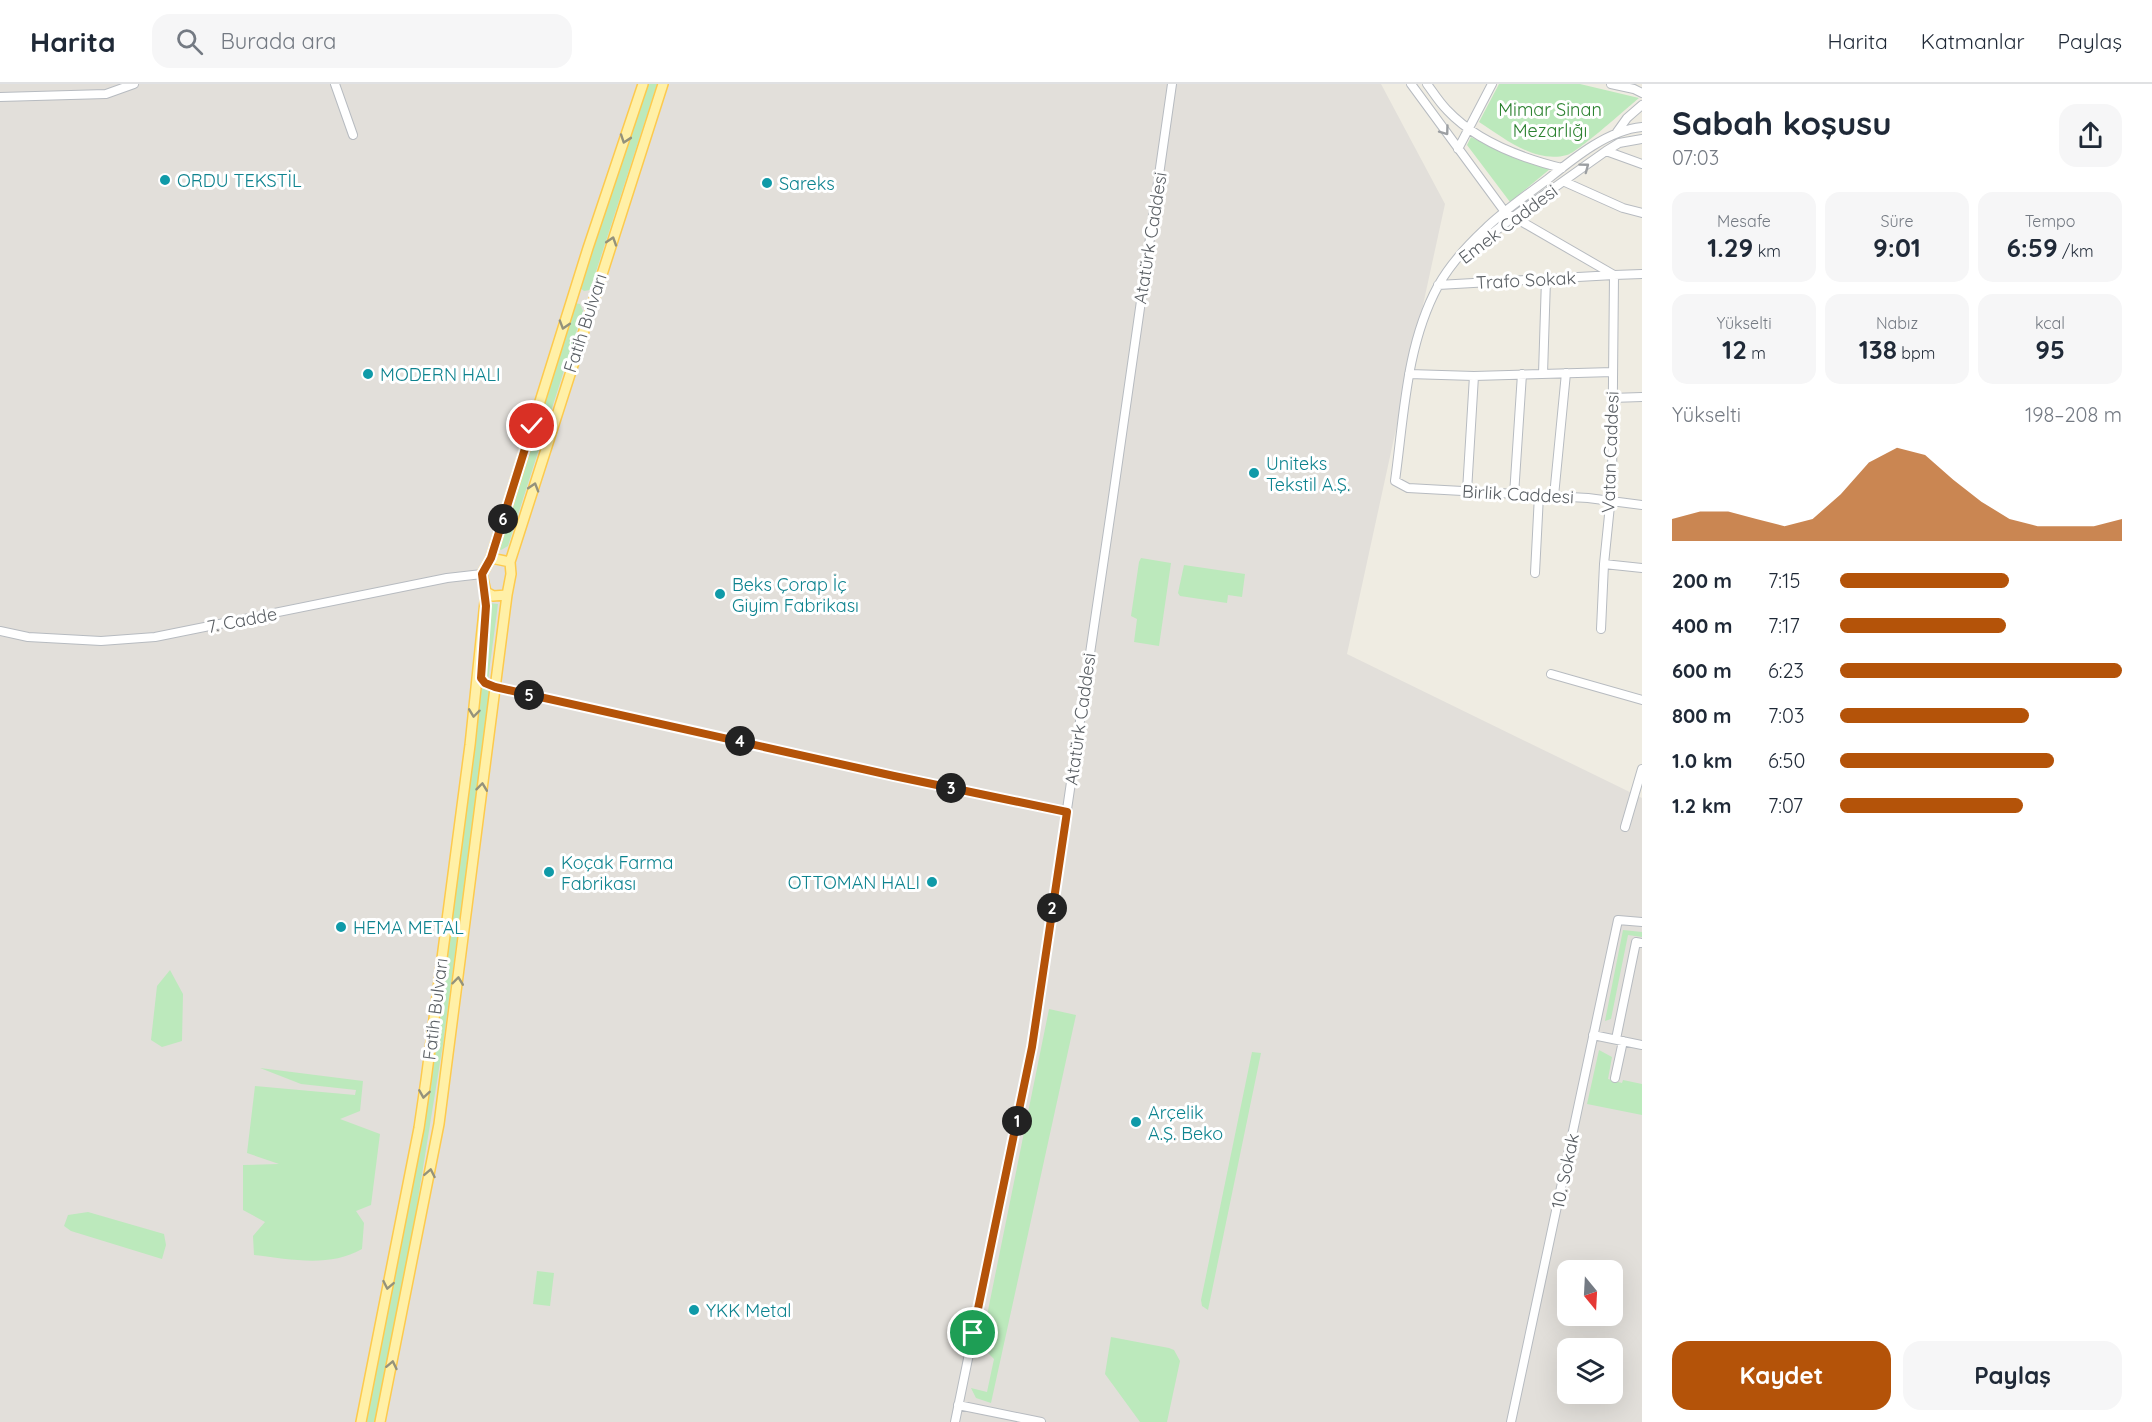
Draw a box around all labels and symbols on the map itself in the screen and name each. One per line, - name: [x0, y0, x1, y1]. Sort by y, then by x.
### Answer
- park label: Mimar Sinan Mezarlığı: [1498, 98, 1602, 142]
- one-way arrow: [1438, 125, 1449, 136]
- one-way arrow: [619, 134, 632, 144]
- one-way arrow: [1578, 163, 1589, 174]
- place label: ORDU TEKSTİL: [177, 169, 302, 192]
- street label: Atatürk Caddesi: [1128, 170, 1172, 306]
- place label: Sareks: [779, 172, 835, 195]
- marker: ORDU TEKSTİL: [158, 173, 172, 187]
- marker: Sareks: [760, 176, 774, 190]
- street label: Emek Caddesi: [1454, 179, 1562, 269]
- one-way arrow: [604, 236, 617, 247]
- street label: Trafo Sokak: [1475, 266, 1577, 294]
- street label: Fatih Bulvarı: [558, 271, 612, 375]
- one-way arrow: [559, 319, 571, 330]
- place label: MODERN HALI: [380, 363, 501, 386]
- marker: MODERN HALI: [361, 367, 375, 381]
- street label: Vatan Caddesi: [1596, 391, 1624, 513]
- pin: [506, 400, 557, 451]
- place label: Uniteks Tekstil A.Ş.: [1266, 452, 1350, 496]
- marker: Uniteks Tekstil A.Ş.: [1247, 466, 1261, 480]
- street label: Birlik Caddesi: [1461, 480, 1575, 508]
- one-way arrow: [526, 482, 539, 493]
- pin: 6: [488, 504, 518, 534]
- place label: Beks Çorap İç Giyim Fabrikası: [732, 573, 859, 617]
- marker: Beks Çorap İç Giyim Fabrikası: [713, 587, 727, 601]
- street label: 7. Cadde: [205, 602, 279, 638]
- street label: Atatürk Caddesi: [1059, 651, 1101, 787]
- pin: 5: [514, 680, 544, 710]
- one-way arrow: [468, 708, 481, 718]
- pin: 4: [725, 726, 755, 756]
- pin: 3: [936, 773, 966, 803]
- one-way arrow: [475, 782, 488, 792]
- place label: Koçak Farma Fabrikası: [561, 851, 673, 895]
- marker: Koçak Farma Fabrikası: [542, 865, 556, 879]
- place label: OTTOMAN HALI: [788, 871, 920, 894]
- marker: OTTOMAN HALI: [925, 875, 939, 889]
- pin: 2: [1037, 893, 1067, 923]
- place label: HEMA METAL: [353, 916, 464, 939]
- marker: HEMA METAL: [334, 920, 348, 934]
- street label: Fatih Bulvarı: [417, 957, 453, 1061]
- one-way arrow: [451, 976, 463, 985]
- one-way arrow: [418, 1088, 431, 1098]
- place label: Arçelik A.Ş. Beko: [1148, 1101, 1223, 1145]
- pin: 1: [1002, 1106, 1032, 1136]
- marker: Arçelik A.Ş. Beko: [1129, 1115, 1143, 1129]
- street label: 10. Sokak: [1546, 1131, 1584, 1211]
- one-way arrow: [423, 1169, 436, 1179]
- north arrow: [1557, 1260, 1623, 1326]
- one-way arrow: [382, 1280, 395, 1290]
- place label: YKK Metal: [706, 1299, 791, 1322]
- marker: YKK Metal: [687, 1303, 701, 1317]
- pin: [947, 1307, 998, 1358]
- one-way arrow: [385, 1360, 398, 1370]

